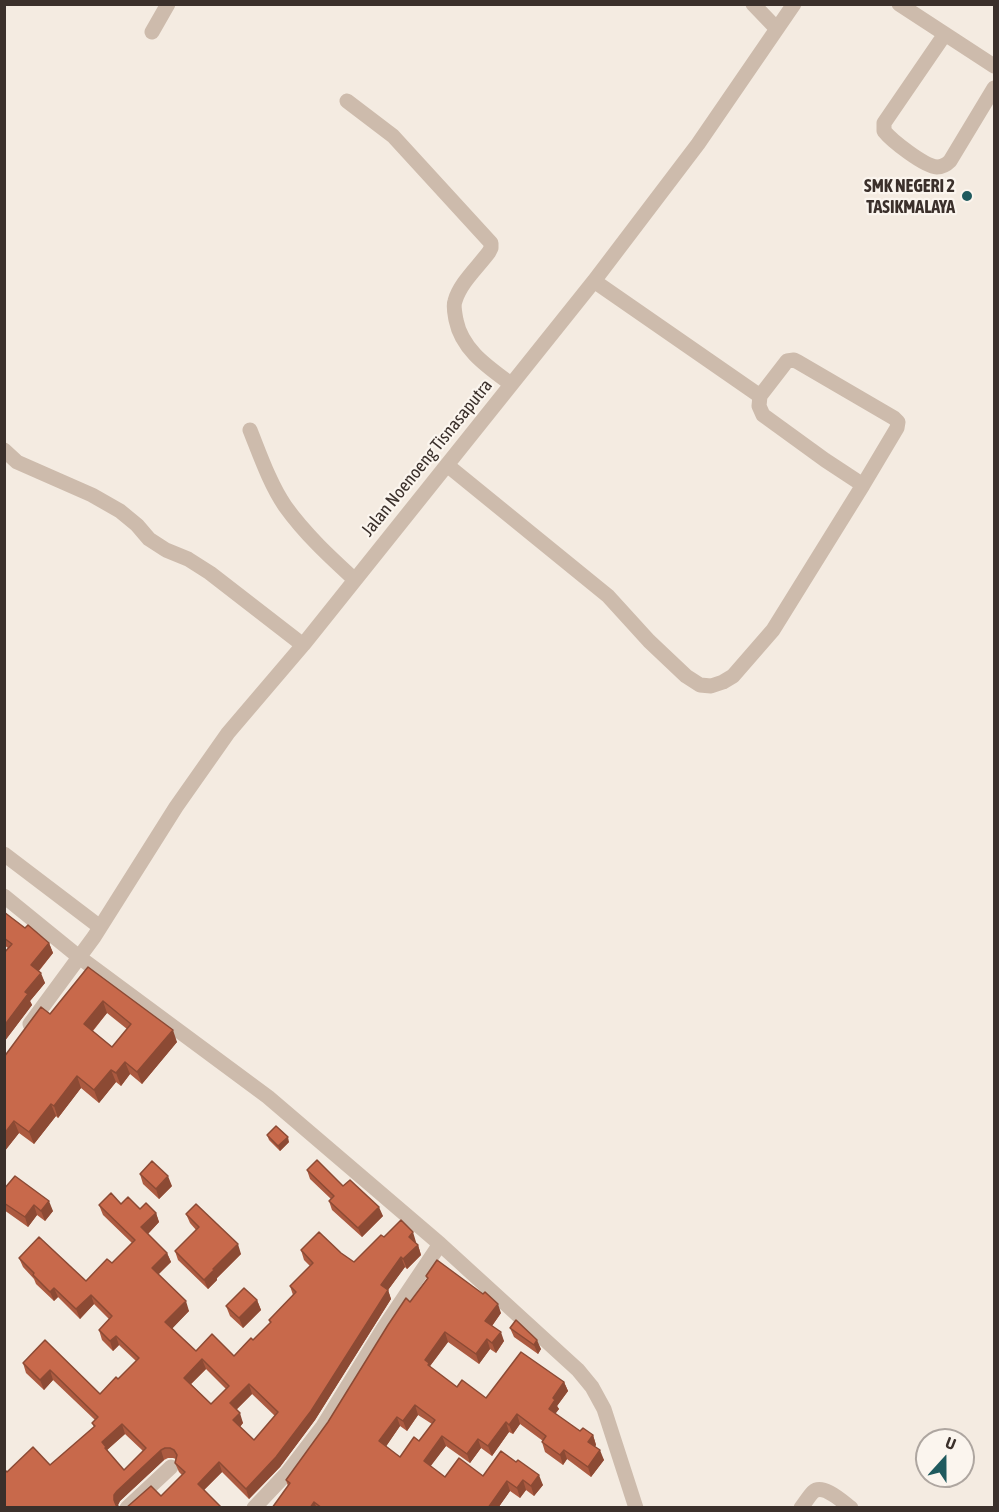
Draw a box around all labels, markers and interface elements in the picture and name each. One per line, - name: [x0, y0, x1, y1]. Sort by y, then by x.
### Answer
- place label: SMK NEGERI 2 TASIKMALAYA: [864, 175, 955, 218]
- marker: SMK NEGERI 2 TASIKMALAYA: [960, 189, 974, 203]
- street label: Jalan Noenoeng Tisnasaputra: [357, 375, 497, 541]
- north arrow: [915, 1428, 975, 1488]
- text: U: [943, 1433, 958, 1453]

